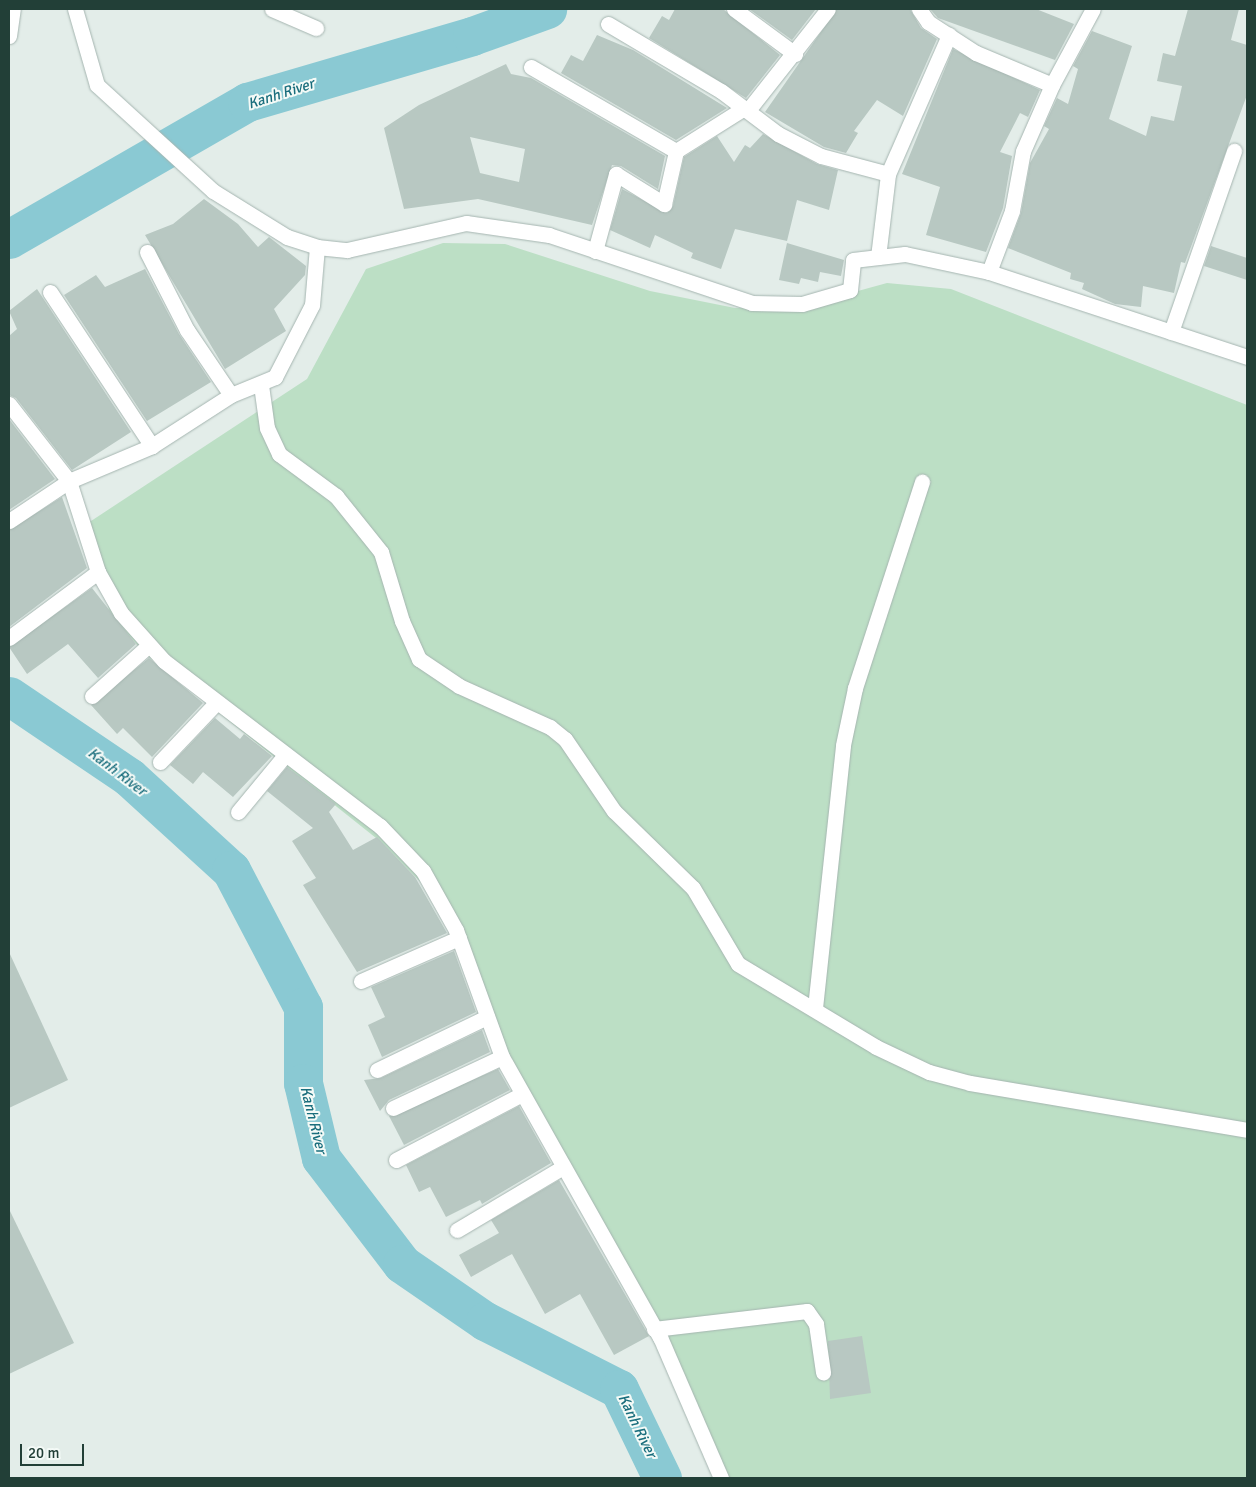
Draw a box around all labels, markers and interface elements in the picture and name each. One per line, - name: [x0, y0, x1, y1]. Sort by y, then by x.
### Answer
- water label: Kanh River: [246, 75, 316, 113]
- water label: Kanh River: [84, 744, 150, 800]
- water label: Kanh River: [296, 1084, 330, 1156]
- water label: Kanh River: [614, 1391, 660, 1461]
- scale bar: [22, 1434, 86, 1466]
- text: 20 m: [28, 1444, 59, 1462]

